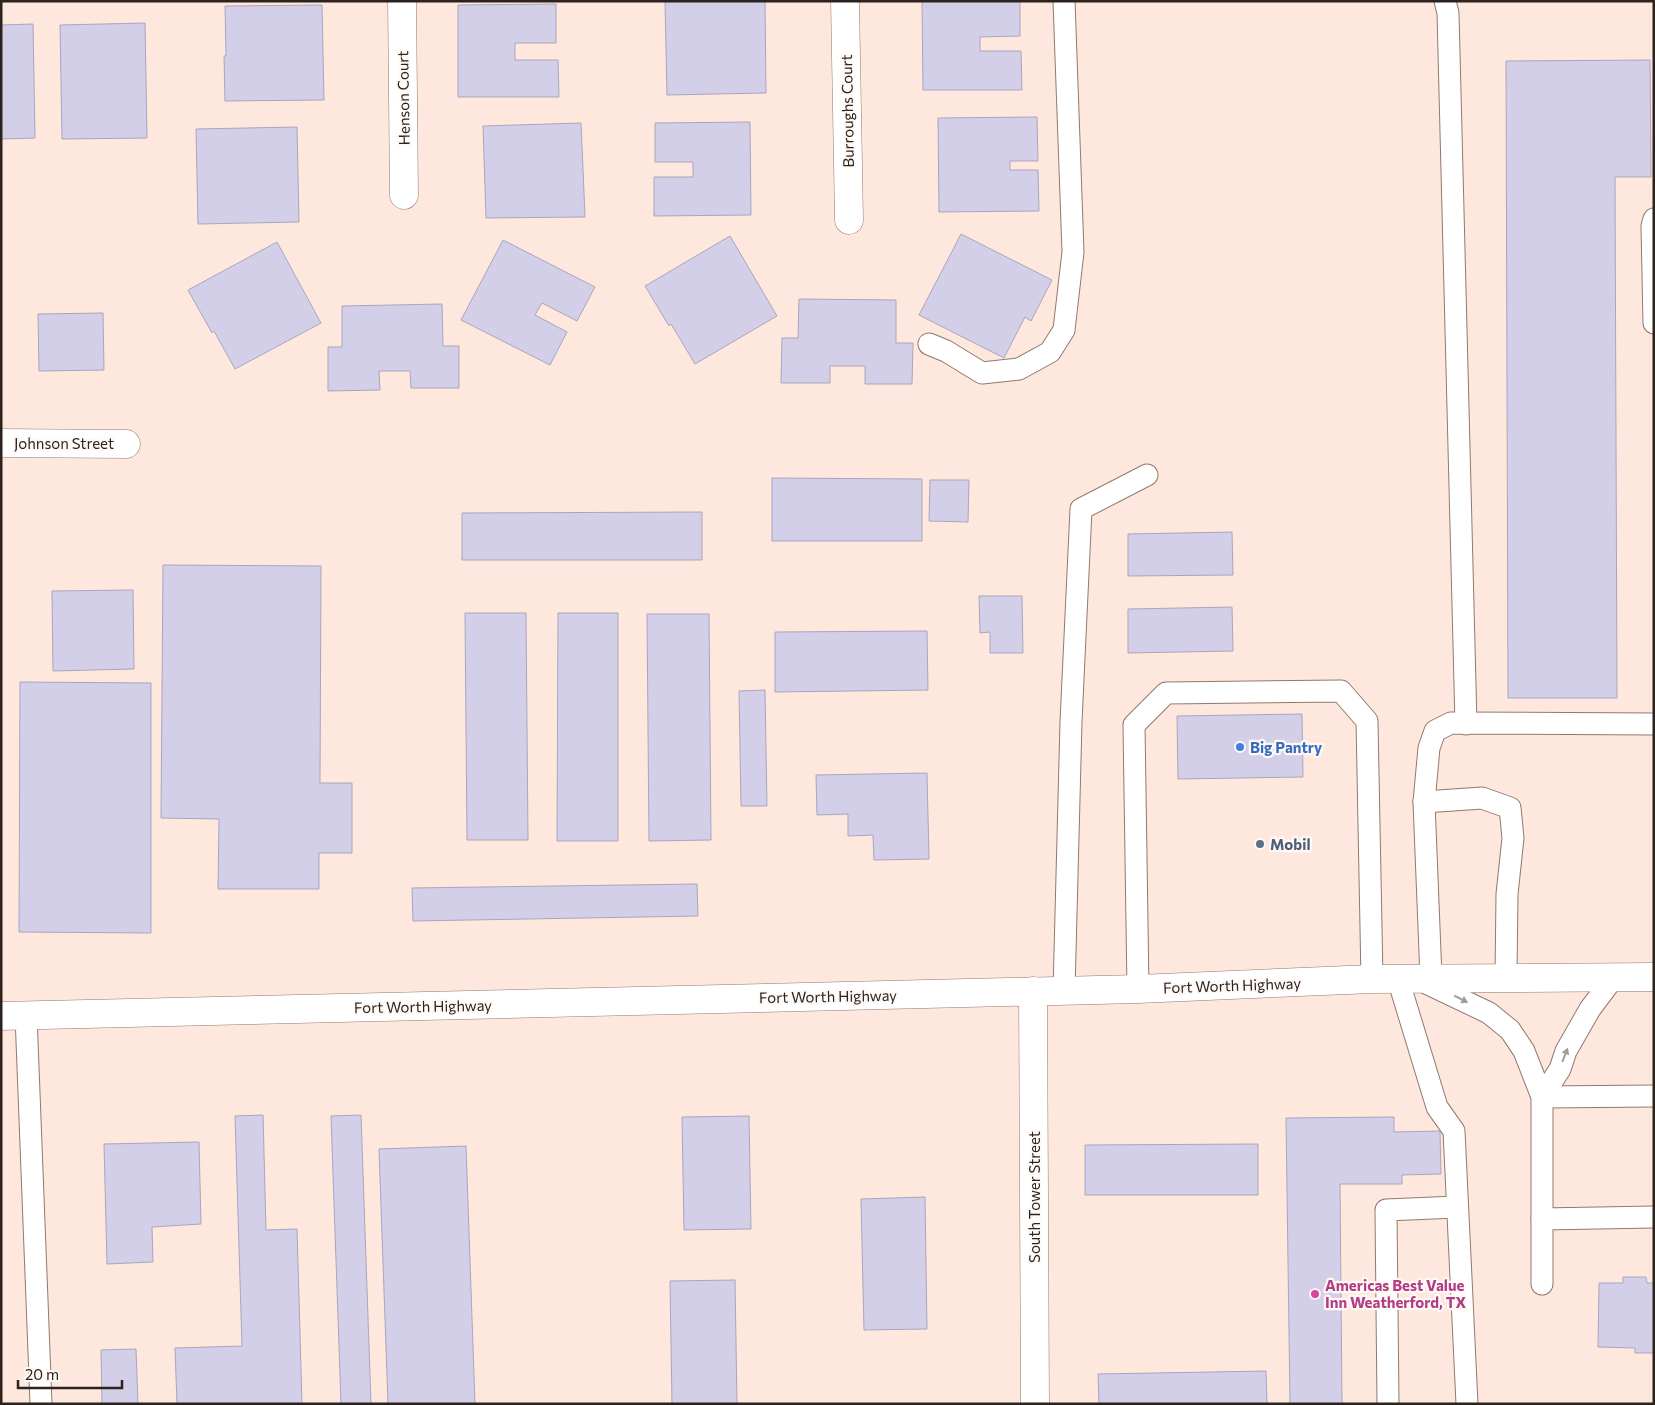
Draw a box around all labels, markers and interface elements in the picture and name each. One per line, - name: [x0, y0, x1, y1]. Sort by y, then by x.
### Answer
- street label: Henson Court: [393, 50, 413, 146]
- street label: Burroughs Court: [837, 54, 857, 168]
- street label: Johnson Street: [14, 434, 114, 452]
- place label: Big Pantry: [1250, 738, 1323, 756]
- marker: Big Pantry: [1234, 741, 1246, 753]
- place label: Mobil: [1270, 835, 1310, 853]
- marker: Mobil: [1254, 838, 1266, 850]
- street label: Fort Worth Highway: [1163, 974, 1302, 996]
- street label: Fort Worth Highway: [759, 986, 897, 1006]
- one-way arrow: [1454, 995, 1468, 1003]
- street label: Fort Worth Highway: [354, 996, 492, 1016]
- one-way arrow: [1562, 1047, 1569, 1062]
- street label: South Tower Street: [1025, 1131, 1043, 1263]
- place label: Americas Best Value Inn Weatherford, TX: [1325, 1276, 1466, 1311]
- marker: Americas Best Value Inn Weatherford, TX: [1309, 1288, 1321, 1300]
- scale bar: [18, 1358, 121, 1390]
- text: 20 m: [25, 1365, 59, 1383]

